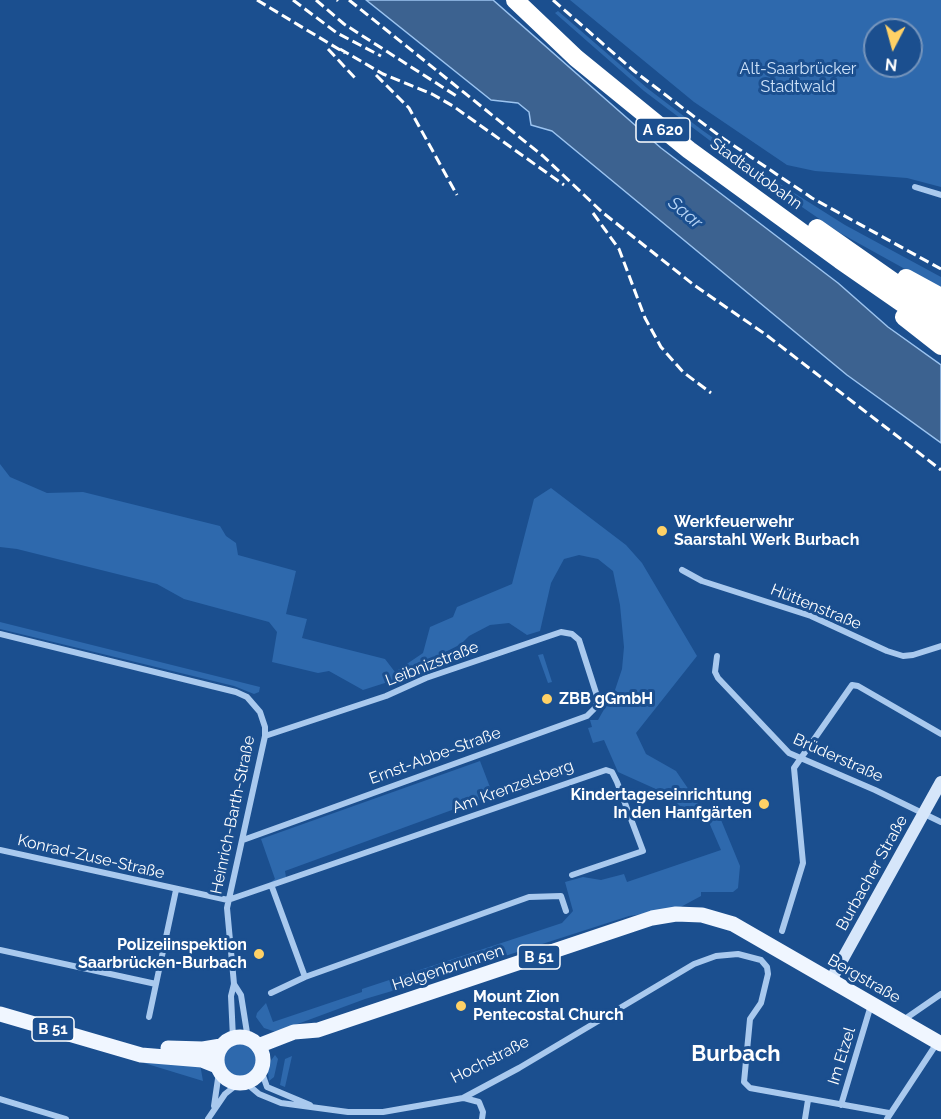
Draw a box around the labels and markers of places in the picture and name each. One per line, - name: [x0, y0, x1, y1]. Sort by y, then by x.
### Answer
- place label: Werkfeuerwehr Saarstahl Werk Burbach: [674, 512, 859, 550]
- marker: Werkfeuerwehr Saarstahl Werk Burbach: [655, 524, 669, 538]
- place label: ZBB gGmbH: [559, 689, 653, 709]
- marker: ZBB gGmbH: [540, 692, 554, 706]
- place label: Kindertageseinrichtung In den Hanfgärten: [570, 785, 752, 823]
- marker: Kindertageseinrichtung In den Hanfgärten: [757, 797, 771, 811]
- place label: Polizeiinspektion Saarbrücken-Burbach: [78, 935, 247, 973]
- marker: Polizeiinspektion Saarbrücken-Burbach: [252, 947, 266, 961]
- place label: Mount Zion Pentecostal Church: [473, 987, 624, 1025]
- marker: Mount Zion Pentecostal Church: [454, 999, 468, 1013]

